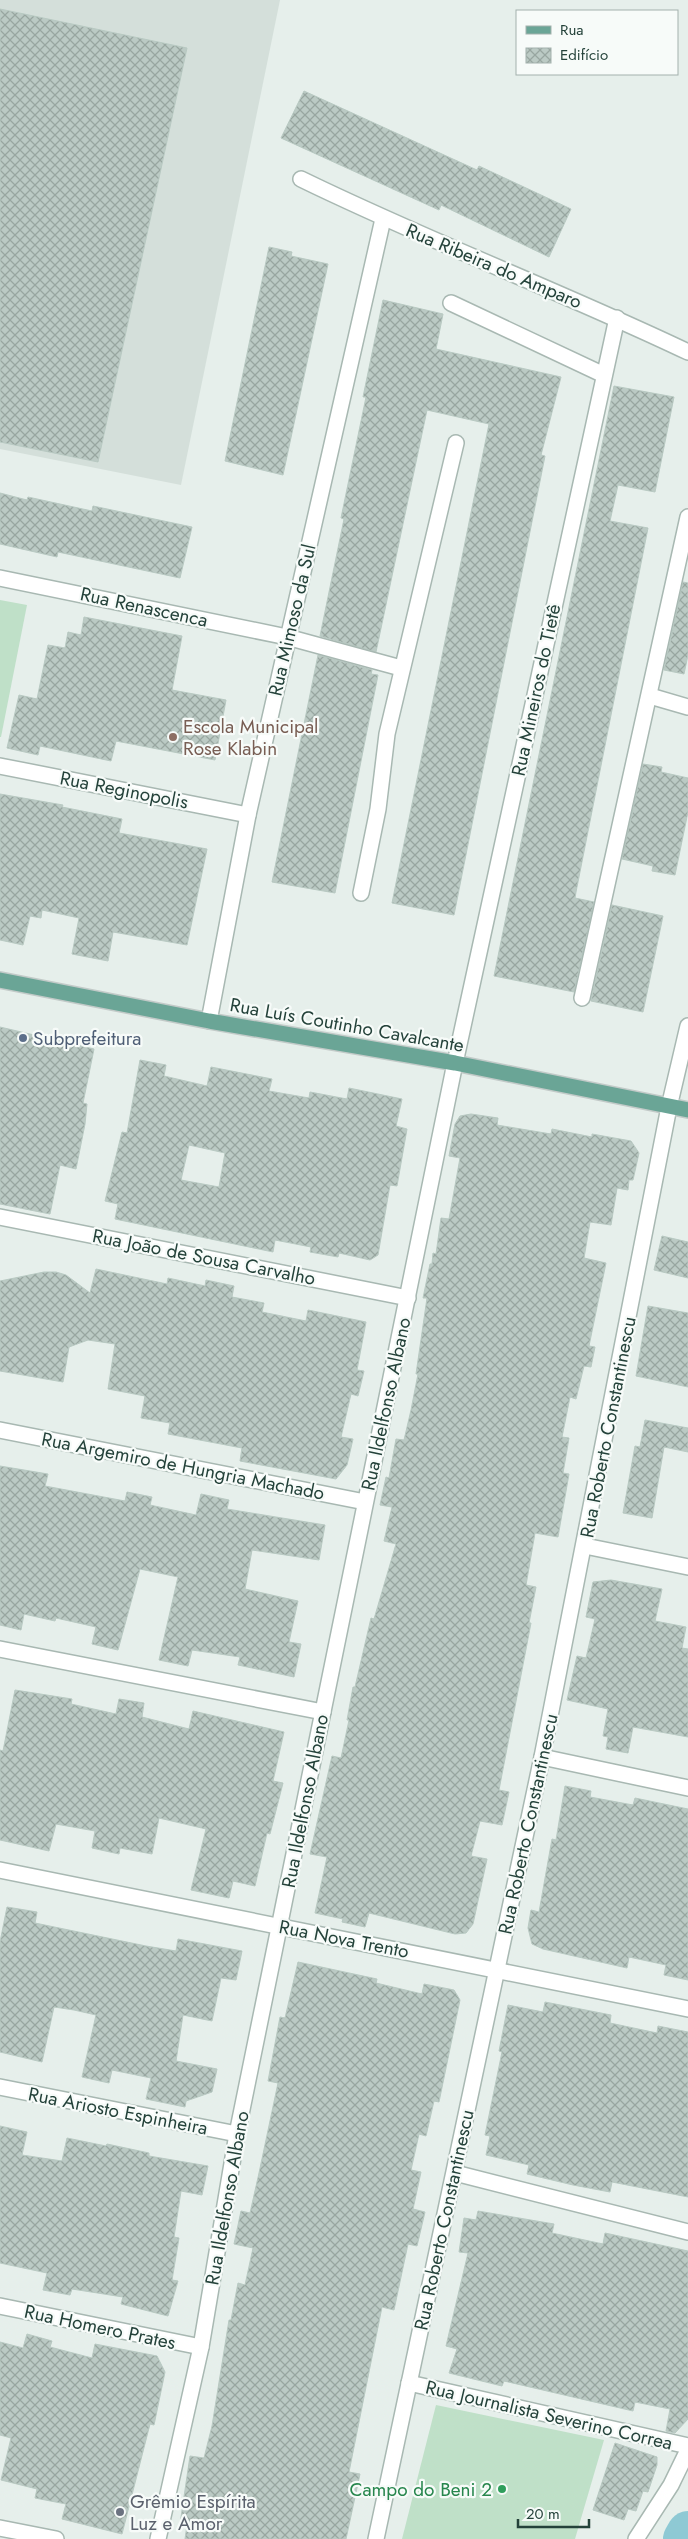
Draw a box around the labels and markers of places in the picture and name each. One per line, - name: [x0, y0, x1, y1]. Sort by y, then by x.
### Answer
- place label: Escola Municipal Rose Klabin: [183, 713, 318, 762]
- marker: Escola Municipal Rose Klabin: [167, 731, 179, 743]
- place label: Subprefeitura: [33, 1025, 141, 1052]
- marker: Subprefeitura: [17, 1032, 29, 1044]
- place label: Campo do Beni 2: [349, 2476, 492, 2503]
- marker: Campo do Beni 2: [496, 2483, 508, 2495]
- place label: Grêmio Espírita Luz e Amor: [130, 2488, 256, 2537]
- marker: Grêmio Espírita Luz e Amor: [114, 2506, 126, 2518]

